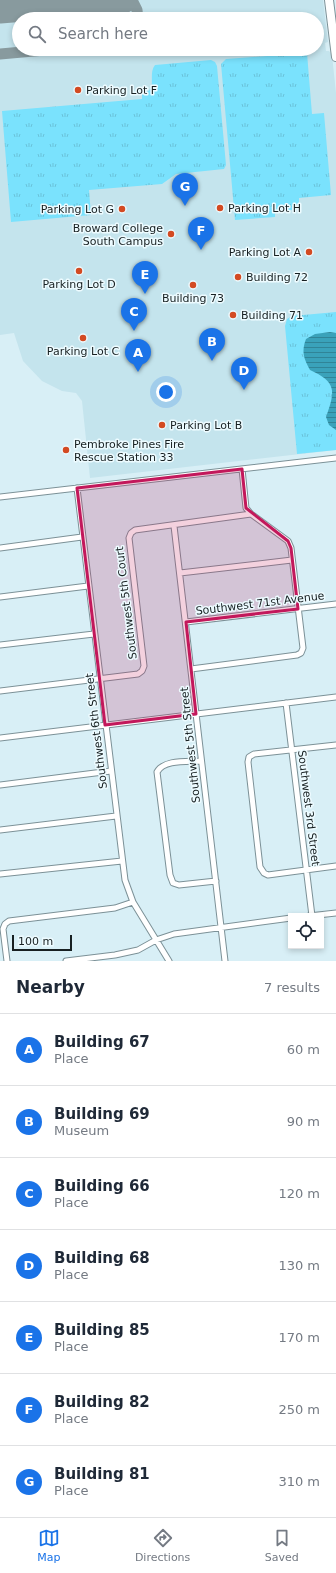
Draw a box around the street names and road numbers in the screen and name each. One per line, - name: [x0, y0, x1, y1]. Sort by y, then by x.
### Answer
- street label: Southwest 5th Court: [113, 545, 140, 660]
- street label: Southwest 71st Avenue: [195, 589, 325, 618]
- street label: Southwest 6th Street: [83, 672, 110, 790]
- street label: Southwest 5th Street: [178, 686, 203, 804]
- street label: Southwest 3rd Street: [295, 749, 322, 867]

